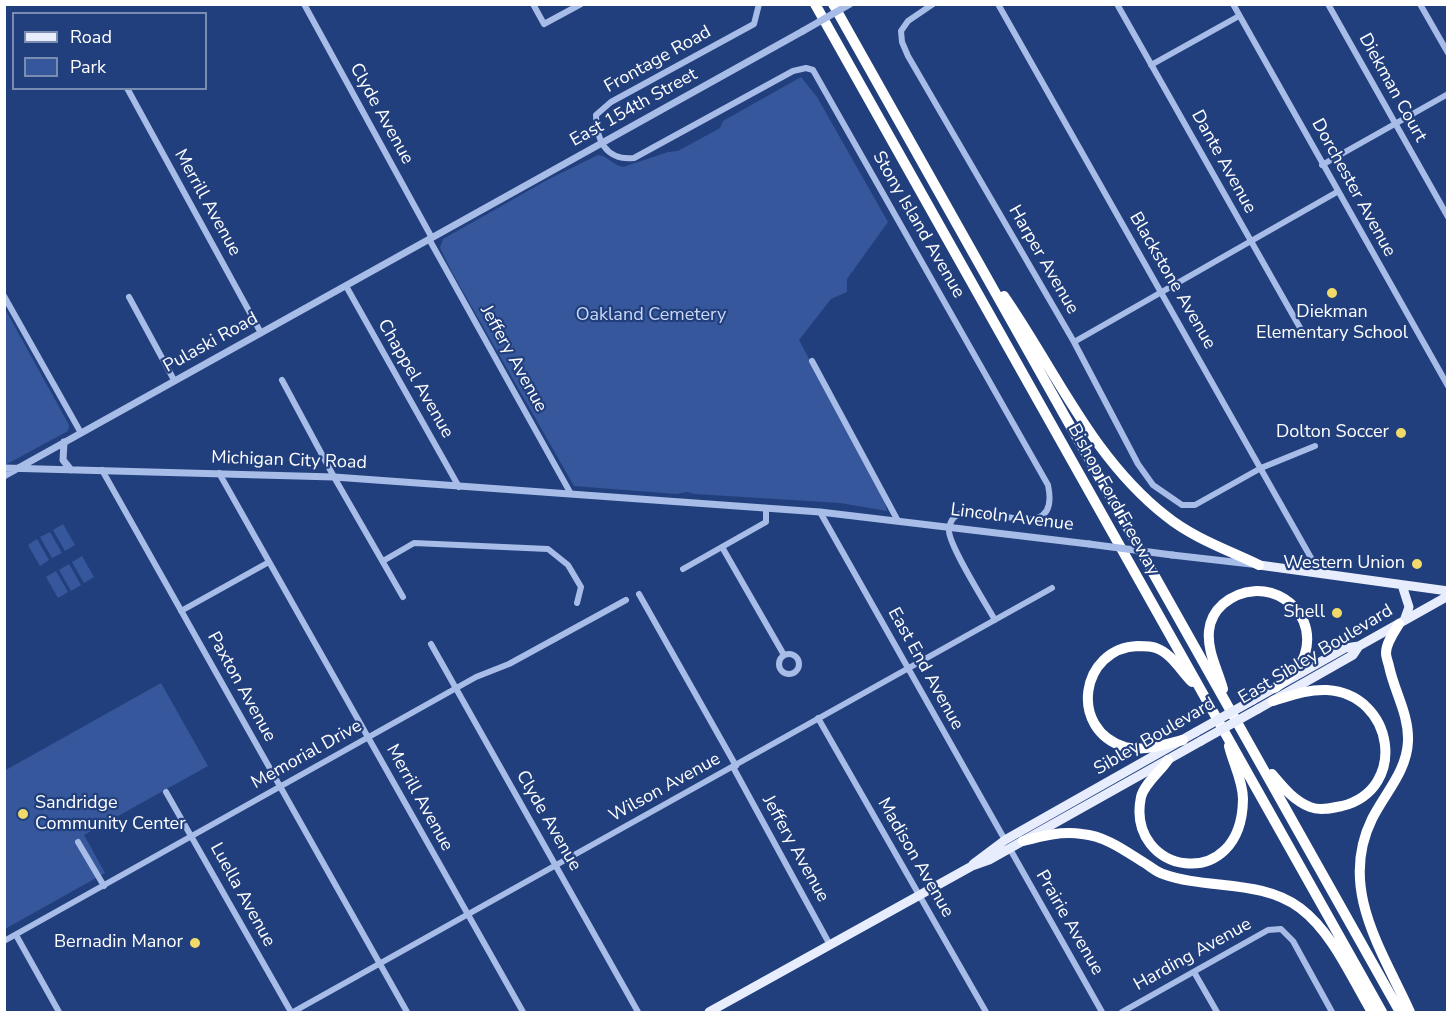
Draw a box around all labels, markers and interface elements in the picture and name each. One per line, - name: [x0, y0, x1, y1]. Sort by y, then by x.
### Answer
- legend: [12, 12, 207, 90]
- street label: Frontage Road: [601, 22, 715, 98]
- text: Road: [70, 25, 112, 49]
- street label: Diekman Court: [1353, 30, 1431, 146]
- text: Park: [70, 55, 106, 79]
- street label: Clyde Avenue: [344, 60, 418, 168]
- street label: East 154th Street: [567, 64, 701, 152]
- street label: Dante Avenue: [1186, 107, 1260, 217]
- street label: Dorchester Avenue: [1306, 115, 1400, 261]
- street label: Merrill Avenue: [169, 146, 245, 260]
- street label: Stony Island Avenue: [867, 148, 969, 302]
- street label: Harper Avenue: [1003, 202, 1083, 318]
- street label: Blackstone Avenue: [1124, 209, 1220, 353]
- marker: Diekman Elementary School: [1325, 286, 1339, 300]
- street label: Jeffery Avenue: [475, 302, 551, 416]
- place label: Diekman Elementary School: [1256, 302, 1408, 344]
- park label: Oakland Cemetery: [576, 305, 726, 327]
- street label: Pulaski Road: [160, 308, 262, 378]
- street label: Chappel Avenue: [372, 316, 458, 442]
- street label: Bishop Ford Freeway: [1062, 420, 1164, 580]
- place label: Dolton Soccer: [1276, 422, 1389, 444]
- marker: Dolton Soccer: [1394, 426, 1408, 440]
- street label: Michigan City Road: [211, 447, 367, 475]
- street label: Lincoln Avenue: [949, 500, 1075, 536]
- place label: Western Union: [1283, 553, 1405, 575]
- marker: Western Union: [1410, 557, 1424, 571]
- street label: East Sibley Boulevard: [1235, 600, 1397, 710]
- place label: Shell: [1283, 602, 1325, 624]
- street label: East End Avenue: [882, 604, 968, 734]
- marker: Shell: [1330, 606, 1344, 620]
- street label: Paxton Avenue: [202, 628, 280, 746]
- street label: Sibley Boulevard: [1090, 693, 1220, 781]
- street label: Memorial Drive: [248, 716, 366, 794]
- street label: Merrill Avenue: [381, 741, 457, 855]
- street label: Wilson Avenue: [606, 748, 724, 828]
- street label: Clyde Avenue: [511, 767, 585, 875]
- street label: Jeffery Avenue: [757, 792, 833, 906]
- place label: Sandridge Community Center: [35, 793, 186, 836]
- street label: Madison Avenue: [872, 794, 958, 922]
- marker: Sandridge Community Center: [16, 807, 30, 821]
- street label: Luella Avenue: [205, 839, 279, 951]
- street label: Prairie Avenue: [1030, 867, 1108, 979]
- street label: Harding Avenue: [1131, 914, 1255, 996]
- place label: Bernadin Manor: [54, 932, 183, 954]
- marker: Bernadin Manor: [188, 936, 202, 950]

